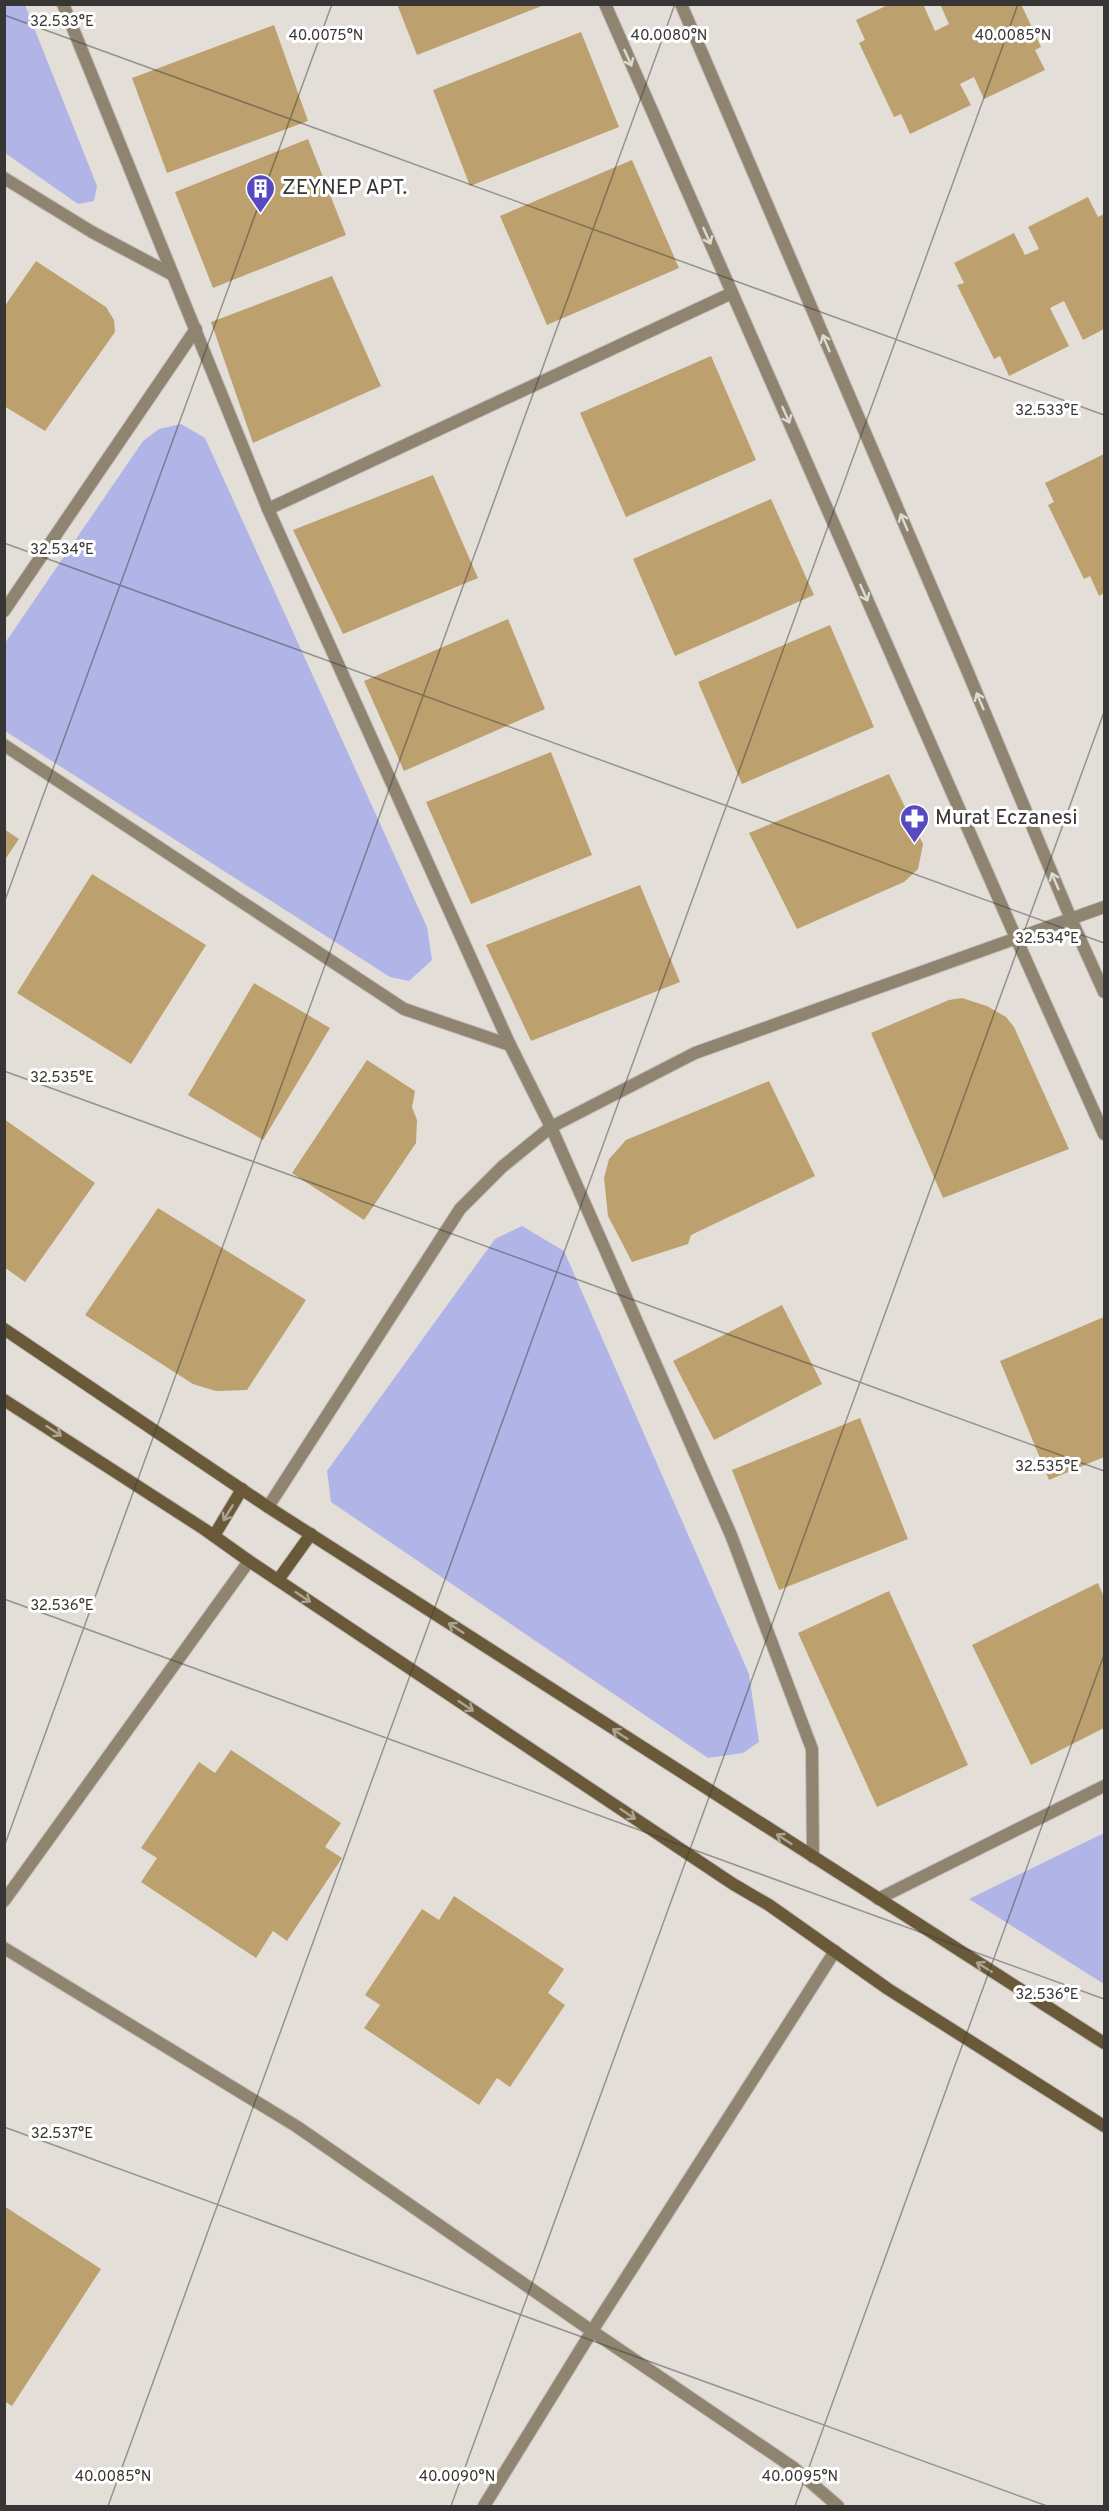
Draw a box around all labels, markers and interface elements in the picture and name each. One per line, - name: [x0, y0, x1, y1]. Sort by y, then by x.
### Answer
- text: 32.533°E: [30, 13, 94, 32]
- text: 40.0075°N: [289, 27, 363, 46]
- text: 40.0080°N: [631, 27, 707, 46]
- text: 40.0085°N: [975, 27, 1051, 46]
- one-way arrow: [624, 49, 635, 67]
- building icon: ZEYNEP APT.: [245, 172, 277, 214]
- place label: ZEYNEP APT.: [282, 175, 407, 202]
- one-way arrow: [702, 227, 713, 245]
- one-way arrow: [820, 334, 832, 352]
- text: 32.533°E: [1015, 402, 1079, 421]
- one-way arrow: [781, 406, 792, 424]
- one-way arrow: [897, 513, 908, 531]
- text: 32.534°E: [30, 541, 94, 560]
- one-way arrow: [859, 584, 870, 602]
- one-way arrow: [974, 692, 985, 711]
- pharmacy icon: Murat Eczanesi: [898, 802, 930, 844]
- place label: Murat Eczanesi: [935, 805, 1078, 832]
- one-way arrow: [1049, 872, 1060, 891]
- text: 32.534°E: [1015, 930, 1079, 949]
- text: 32.535°E: [30, 1069, 94, 1088]
- one-way arrow: [45, 1425, 62, 1438]
- text: 32.535°E: [1015, 1458, 1079, 1477]
- one-way arrow: [221, 1504, 233, 1521]
- one-way arrow: [295, 1591, 312, 1604]
- text: 32.536°E: [30, 1597, 94, 1616]
- one-way arrow: [448, 1622, 465, 1635]
- one-way arrow: [457, 1700, 473, 1712]
- one-way arrow: [612, 1728, 629, 1740]
- one-way arrow: [619, 1808, 635, 1820]
- one-way arrow: [777, 1833, 793, 1845]
- one-way arrow: [976, 1960, 993, 1972]
- text: 32.536°E: [1015, 1986, 1079, 2005]
- text: 32.537°E: [31, 2125, 93, 2144]
- text: 40.0085°N: [75, 2468, 151, 2487]
- text: 40.0090°N: [419, 2468, 495, 2487]
- text: 40.0095°N: [762, 2468, 838, 2487]

